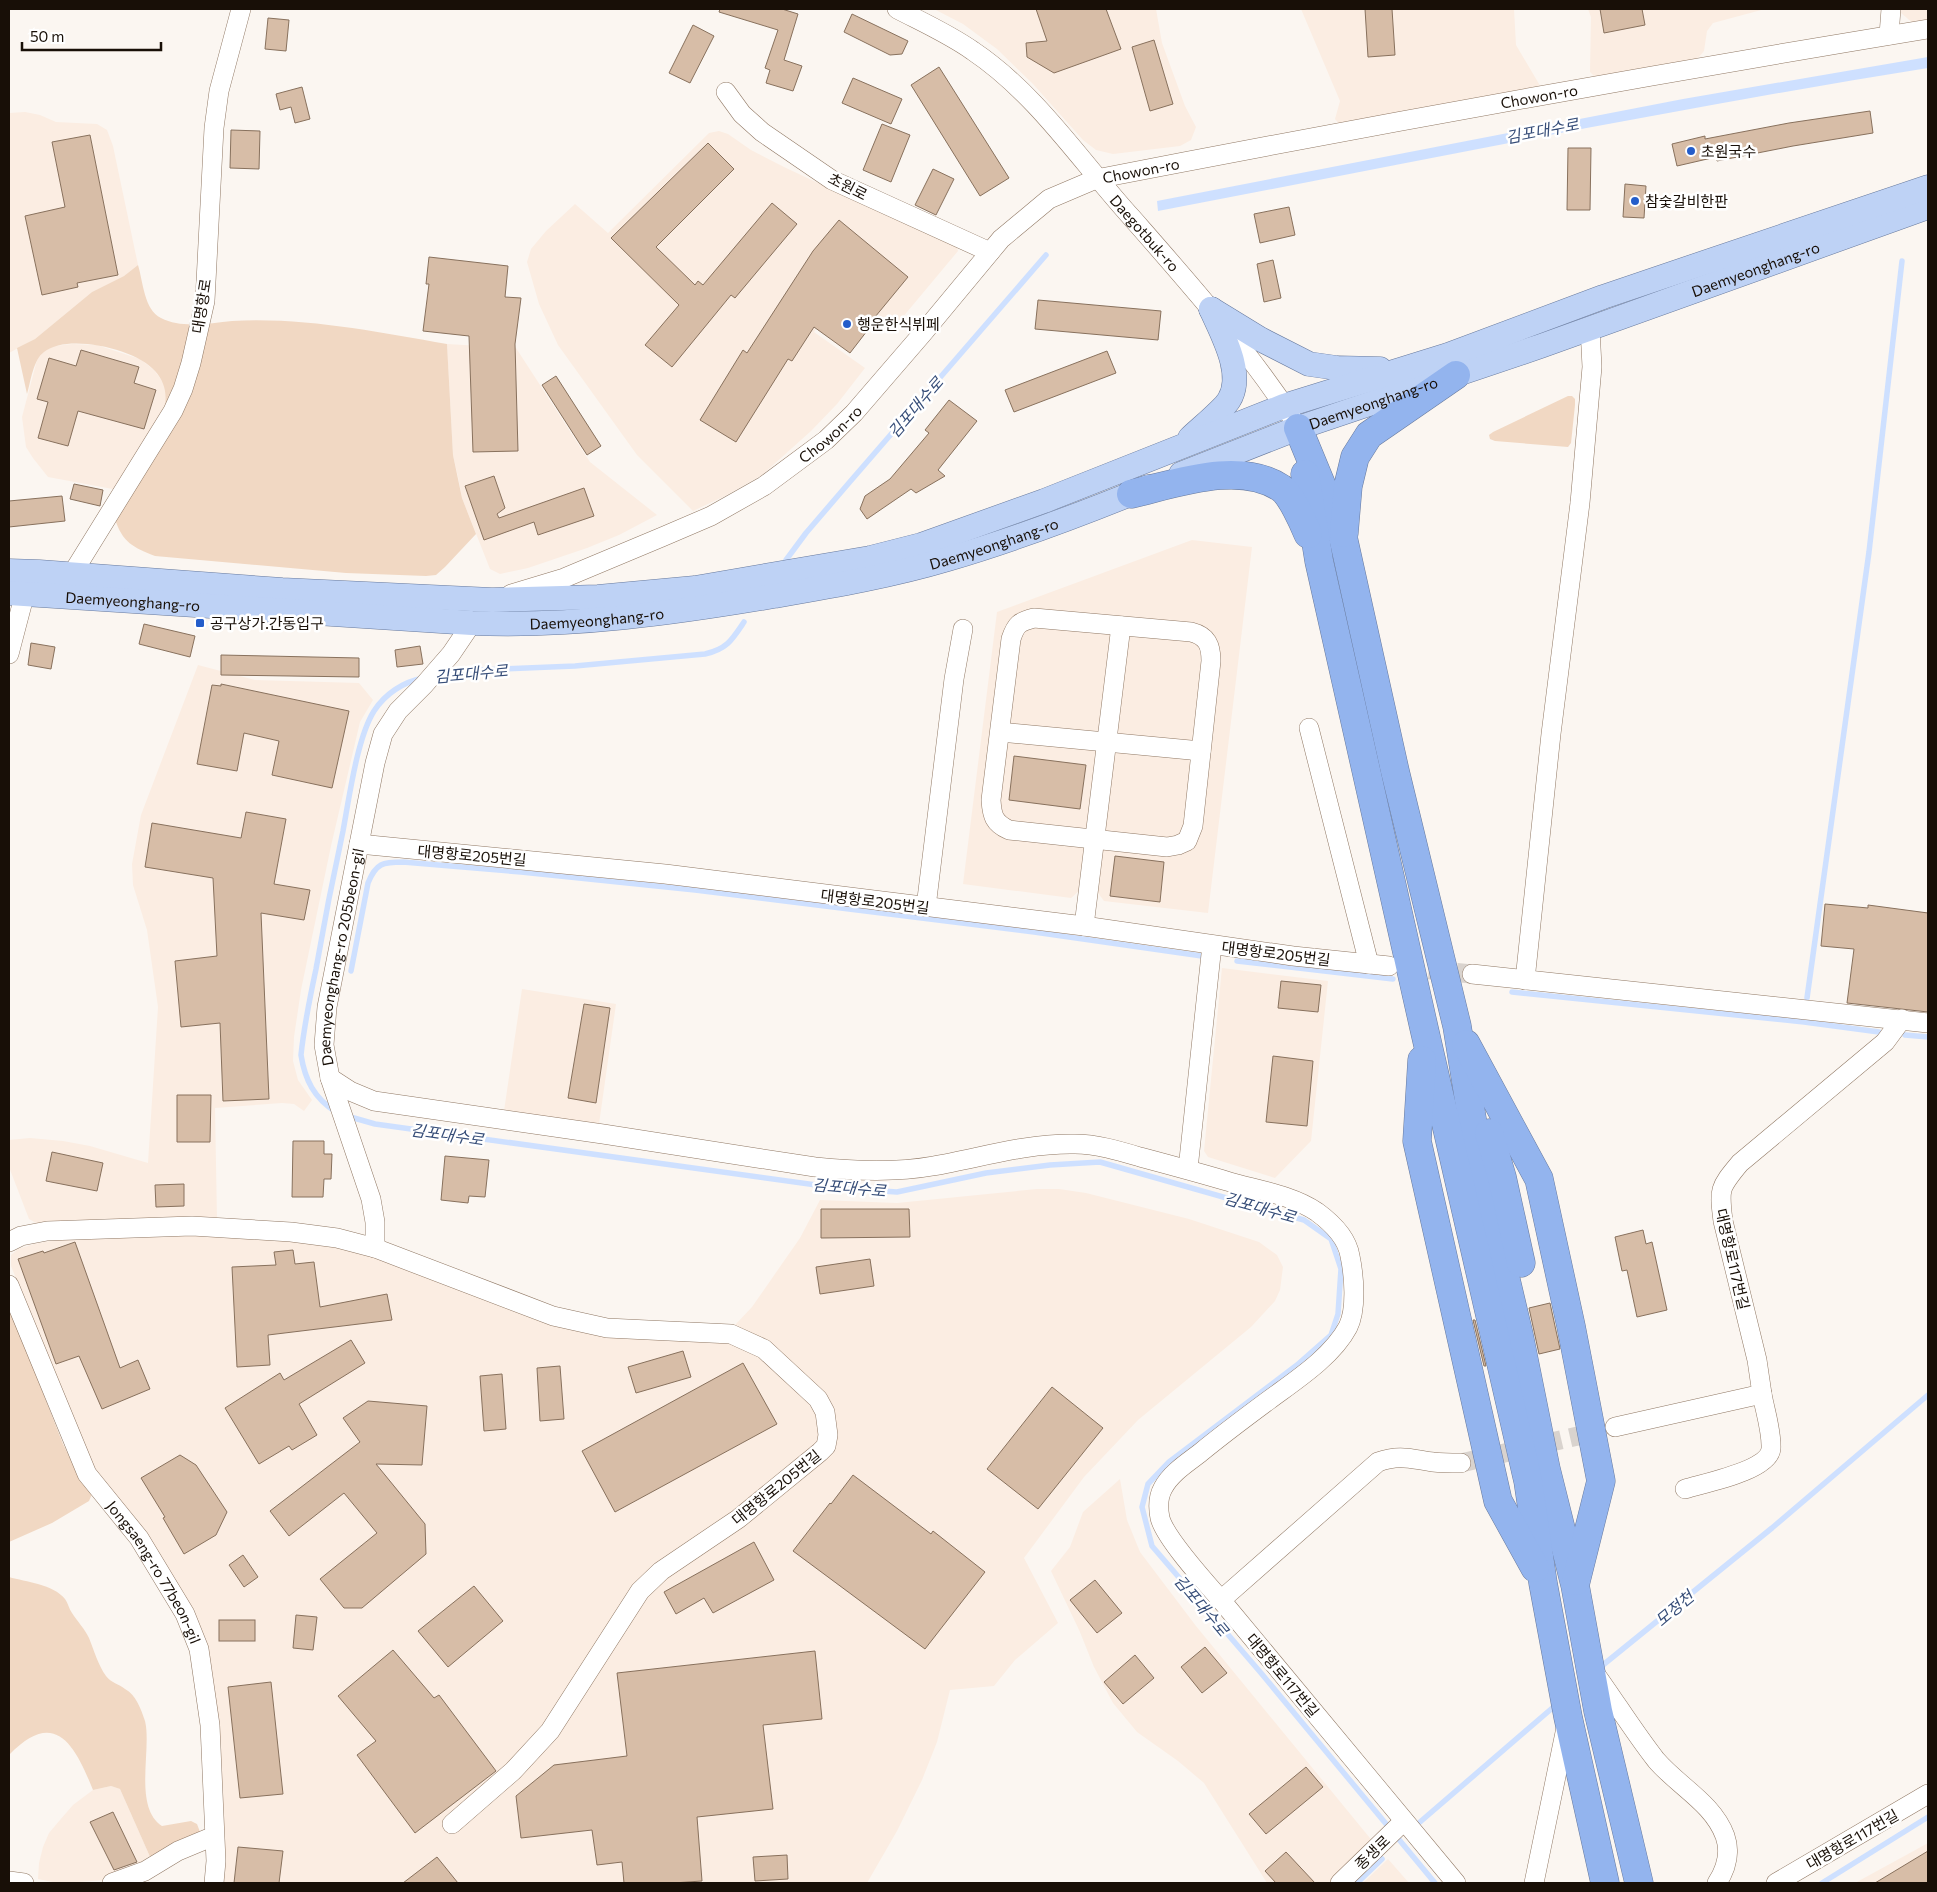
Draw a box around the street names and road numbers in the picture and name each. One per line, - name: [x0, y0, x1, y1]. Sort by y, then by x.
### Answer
- street label: Chowon-ro: [1499, 80, 1579, 112]
- street label: Chowon-ro: [1101, 154, 1181, 187]
- street label: 초원로: [825, 169, 871, 203]
- street label: Daegotbuk-ro: [1107, 191, 1183, 275]
- street label: Daemyeonghang-ro: [1689, 238, 1822, 300]
- street label: 대명항로: [188, 277, 214, 335]
- street label: Daemyeonghang-ro: [1306, 373, 1440, 433]
- street label: Chowon-ro: [795, 402, 865, 466]
- street label: Daemyeonghang-ro: [927, 514, 1061, 573]
- street label: Daemyeonghang-ro: [65, 588, 201, 614]
- street label: Daemyeonghang-ro: [529, 604, 665, 632]
- street label: 대명항로205번길: [417, 841, 527, 869]
- street label: Daemyeonghang-ro 205beon-gil: [315, 847, 367, 1067]
- street label: 대명항로205번길: [820, 885, 930, 917]
- street label: 대명항로205번길: [1221, 937, 1331, 969]
- street label: 대명항로117번길: [1713, 1207, 1753, 1311]
- street label: 대명항로205번길: [728, 1446, 824, 1528]
- street label: Jongsaeng-ro 77beon-gil: [103, 1497, 205, 1646]
- street label: 대명항로117번길: [1243, 1630, 1323, 1720]
- street label: 대명항로117번길: [1803, 1805, 1901, 1873]
- street label: 종생로: [1351, 1831, 1393, 1873]

